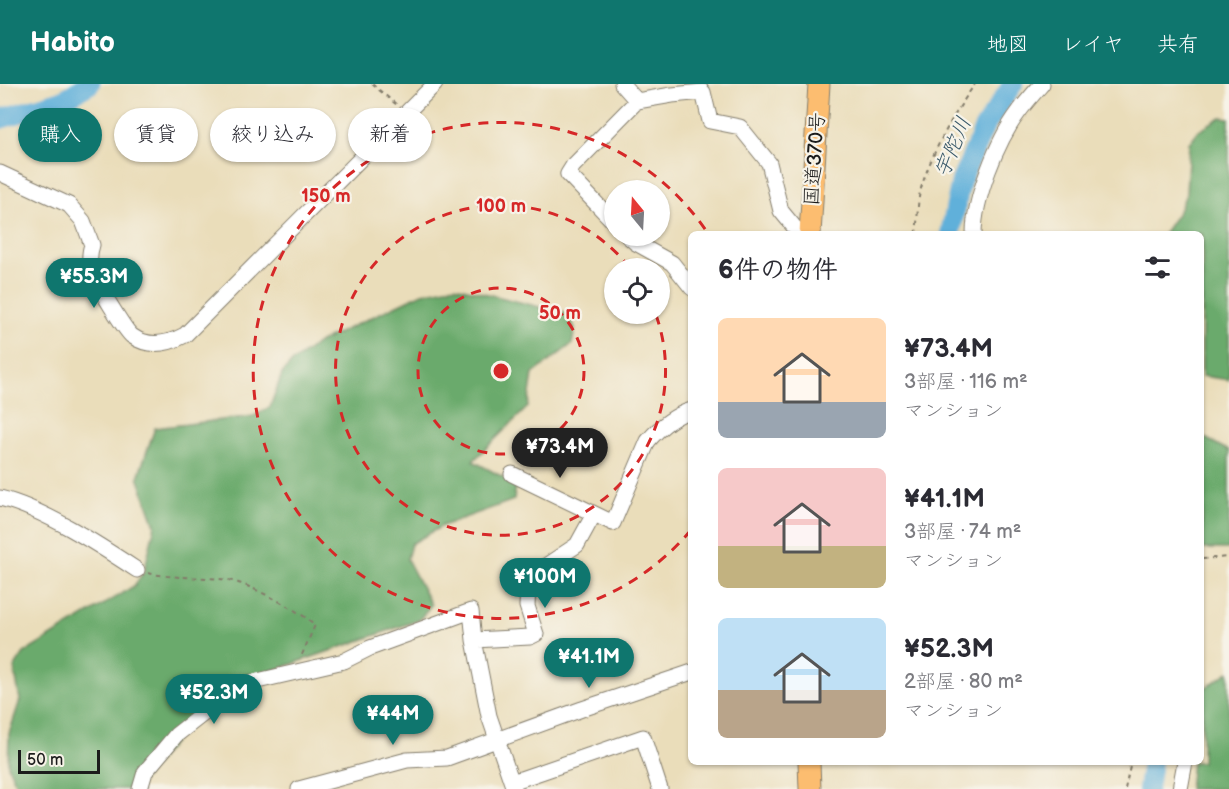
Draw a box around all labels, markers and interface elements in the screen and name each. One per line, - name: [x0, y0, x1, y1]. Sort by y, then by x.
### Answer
- text: Habito: [30, 26, 115, 59]
- text: 地図: [987, 32, 1029, 57]
- text: レイヤ: [1062, 32, 1124, 57]
- text: 共有: [1157, 32, 1199, 57]
- chip: 購入: [18, 108, 102, 162]
- chip: 賃貸: [114, 108, 198, 162]
- chip: 絞り込み: [210, 108, 336, 162]
- chip: 新着: [348, 108, 432, 162]
- street label: 国道370号: [800, 111, 830, 207]
- water label: 宇陀川: [929, 113, 977, 181]
- north arrow: [604, 180, 670, 246]
- map controls: [604, 180, 670, 324]
- text: 150 m: [301, 186, 351, 207]
- text: 100 m: [476, 196, 526, 217]
- icon: filters: [1141, 251, 1174, 284]
- text: 6件の物件: [718, 255, 838, 286]
- pin: ¥55.3M: [45, 258, 143, 309]
- button: locate: [604, 258, 670, 324]
- text: ¥55.3M: [60, 265, 128, 289]
- text: 50 m: [539, 303, 581, 324]
- text: ¥73.4M: [904, 334, 993, 365]
- icon: home: [766, 342, 838, 414]
- centre of rings: [491, 361, 511, 381]
- text: 3部屋 · 116 m²: [904, 370, 1028, 394]
- text: マンション: [904, 399, 1003, 423]
- pin: ¥73.4M: [511, 428, 609, 479]
- text: ¥73.4M: [526, 435, 594, 459]
- text: ¥41.1M: [904, 484, 985, 515]
- icon: home: [766, 492, 838, 564]
- text: 3部屋 · 74 m²: [904, 520, 1021, 544]
- text: マンション: [904, 549, 1003, 573]
- pin: ¥100M: [503, 558, 587, 609]
- text: ¥100M: [514, 565, 576, 589]
- text: ¥52.3M: [904, 634, 994, 665]
- pin: ¥41.1M: [540, 638, 638, 689]
- icon: home: [766, 642, 838, 714]
- text: ¥41.1M: [558, 645, 620, 669]
- text: 2部屋 · 80 m²: [904, 670, 1023, 694]
- pin: ¥52.3M: [165, 674, 263, 725]
- text: ¥52.3M: [179, 681, 249, 705]
- pin: ¥44M: [357, 695, 429, 746]
- text: マンション: [904, 699, 1003, 723]
- text: ¥44M: [366, 702, 420, 726]
- scale bar: [18, 747, 100, 774]
- text: 50 m: [27, 751, 63, 770]

